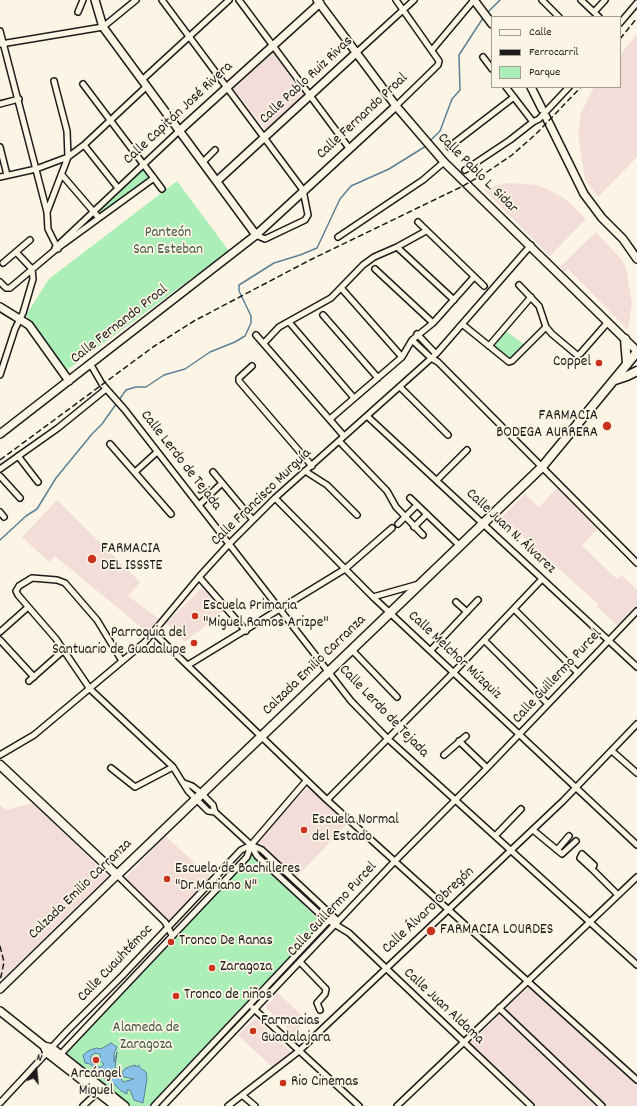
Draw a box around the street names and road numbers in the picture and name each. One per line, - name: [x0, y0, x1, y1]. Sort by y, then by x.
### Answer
- street label: Calle Pablo Ruiz Rivas: [257, 33, 357, 129]
- street label: Calle Capitán José Rivera: [121, 59, 237, 169]
- street label: Calle Fernando Proal: [314, 70, 412, 164]
- street label: Calle Pablo L. Sidar: [433, 130, 521, 218]
- street label: Calle Fernando Proal: [68, 282, 172, 368]
- street label: Calle Lerdo de Tejada: [135, 407, 225, 515]
- street label: Calle Francisco Murguía: [208, 445, 316, 551]
- street label: Calle Juan N. Álvarez: [461, 486, 559, 578]
- street label: Calle Melchor Múzquiz: [403, 608, 505, 704]
- street label: Calzada Emilio Carranza: [260, 612, 370, 720]
- street label: Calle Guillermo Purcel: [509, 626, 607, 728]
- street label: Calle Lerdo de Tejada: [334, 662, 432, 762]
- street label: Calzada Emilio Carranza: [26, 836, 136, 944]
- street label: Calle Guillermo Purcel: [284, 859, 382, 961]
- street label: Calle Álvaro Obregón: [379, 864, 479, 958]
- street label: Calle Cuauhtémoc: [74, 921, 158, 1007]
- street label: Calle Juan Aldama: [399, 965, 487, 1049]

